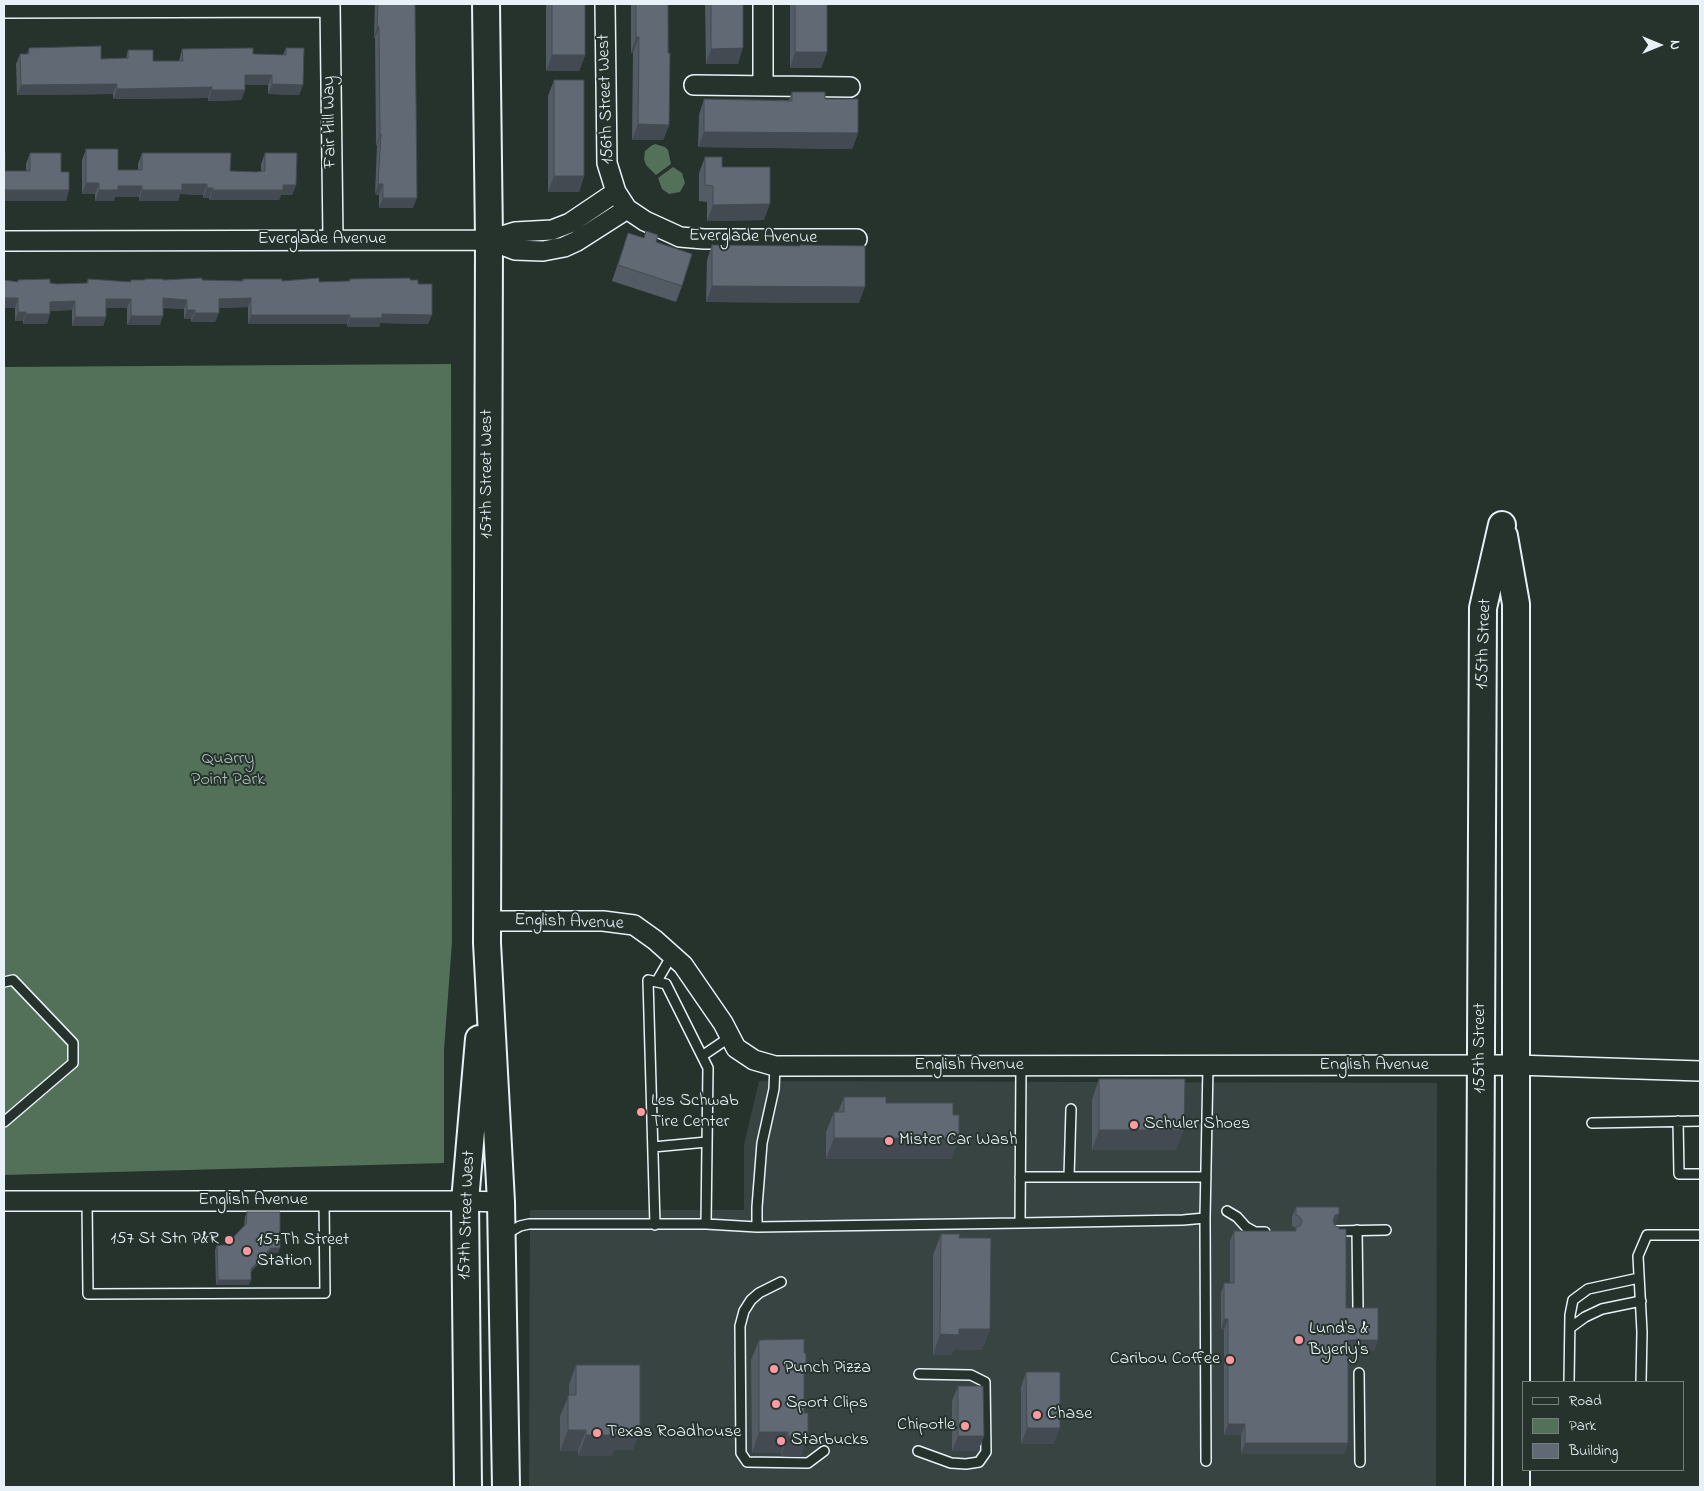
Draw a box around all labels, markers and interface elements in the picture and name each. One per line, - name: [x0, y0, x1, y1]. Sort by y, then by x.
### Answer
- north arrow: [1634, 20, 1684, 70]
- street label: 156th Street West: [594, 34, 620, 164]
- text: N: [1664, 40, 1685, 50]
- street label: Fair Hill Way: [319, 76, 343, 168]
- street label: Everglade Avenue: [688, 226, 818, 250]
- street label: Everglade Avenue: [258, 229, 386, 251]
- street label: 157th Street West: [477, 409, 499, 539]
- street label: 155th Street: [1473, 598, 1497, 690]
- park label: Quarry Point Park: [191, 749, 265, 792]
- street label: English Avenue: [514, 910, 624, 936]
- street label: 155th Street: [1470, 1003, 1492, 1093]
- street label: English Avenue: [914, 1055, 1024, 1077]
- street label: English Avenue: [1319, 1055, 1429, 1077]
- place label: Les Schwab Tire Center: [651, 1091, 739, 1134]
- marker: Les Schwab Tire Center: [635, 1106, 647, 1118]
- place label: Schuler Shoes: [1144, 1114, 1250, 1136]
- marker: Schuler Shoes: [1128, 1119, 1140, 1131]
- place label: Mister Car Wash: [899, 1130, 1018, 1152]
- marker: Mister Car Wash: [883, 1135, 895, 1147]
- street label: 157th Street West: [455, 1150, 481, 1280]
- street label: English Avenue: [198, 1190, 308, 1212]
- place label: 157 St Stn P&R: [110, 1229, 219, 1251]
- place label: 157Th Street Station: [257, 1230, 349, 1272]
- marker: 157 St Stn P&R: [223, 1234, 235, 1246]
- marker: 157Th Street Station: [241, 1245, 253, 1257]
- place label: Lund's & Byerly's: [1309, 1319, 1369, 1362]
- marker: Lund's & Byerly's: [1293, 1334, 1305, 1346]
- place label: Caribou Coffee: [1110, 1349, 1220, 1371]
- marker: Caribou Coffee: [1224, 1354, 1236, 1366]
- place label: Punch Pizza: [784, 1358, 871, 1380]
- marker: Punch Pizza: [768, 1363, 780, 1375]
- legend: [1522, 1381, 1684, 1471]
- text: Road: [1569, 1390, 1602, 1412]
- place label: Sport Clips: [786, 1393, 868, 1415]
- marker: Sport Clips: [770, 1398, 782, 1410]
- place label: Chase: [1047, 1404, 1092, 1426]
- marker: Chase: [1031, 1409, 1043, 1421]
- place label: Chipotle: [897, 1415, 955, 1437]
- text: Park: [1569, 1415, 1596, 1437]
- marker: Chipotle: [959, 1420, 971, 1432]
- place label: Texas Roadhouse: [607, 1422, 741, 1444]
- marker: Texas Roadhouse: [591, 1427, 603, 1439]
- place label: Starbucks: [791, 1430, 869, 1452]
- marker: Starbucks: [775, 1435, 787, 1447]
- text: Building: [1569, 1440, 1618, 1462]

